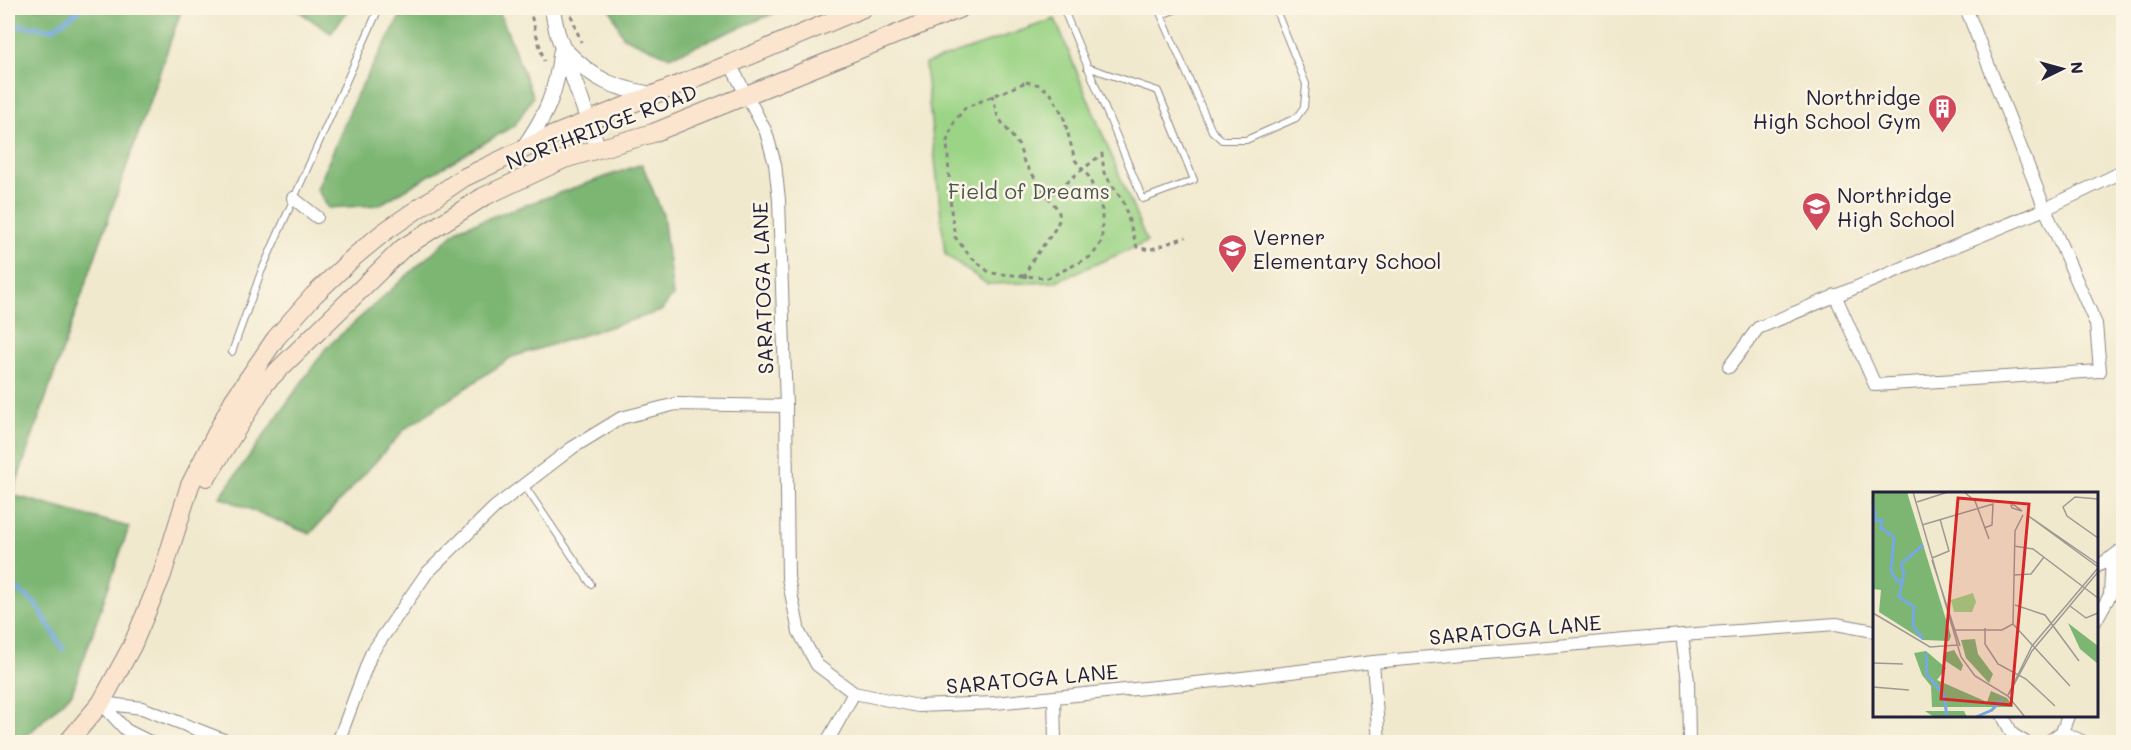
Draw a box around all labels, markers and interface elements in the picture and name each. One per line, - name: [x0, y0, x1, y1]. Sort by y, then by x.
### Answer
- north arrow: [2032, 39, 2092, 99]
- text: N: [2066, 61, 2088, 75]
- street label: NORTHRIDGE ROAD: [502, 77, 700, 175]
- place label: Northridge High School Gym: [1753, 83, 1921, 134]
- building icon: Northridge High School Gym: [1926, 92, 1958, 134]
- park label: Field of Dreams: [948, 177, 1110, 204]
- place label: Northridge High School: [1837, 181, 1955, 232]
- school or university icon: Northridge High School: [1800, 190, 1832, 232]
- street label: SARATOGA LANE: [745, 201, 779, 375]
- place label: Verner Elementary School: [1253, 223, 1441, 274]
- school or university icon: Verner Elementary School: [1216, 232, 1248, 274]
- inset map: [1873, 492, 2098, 717]
- street label: SARATOGA LANE: [1428, 608, 1602, 650]
- street label: SARATOGA LANE: [945, 657, 1119, 699]

